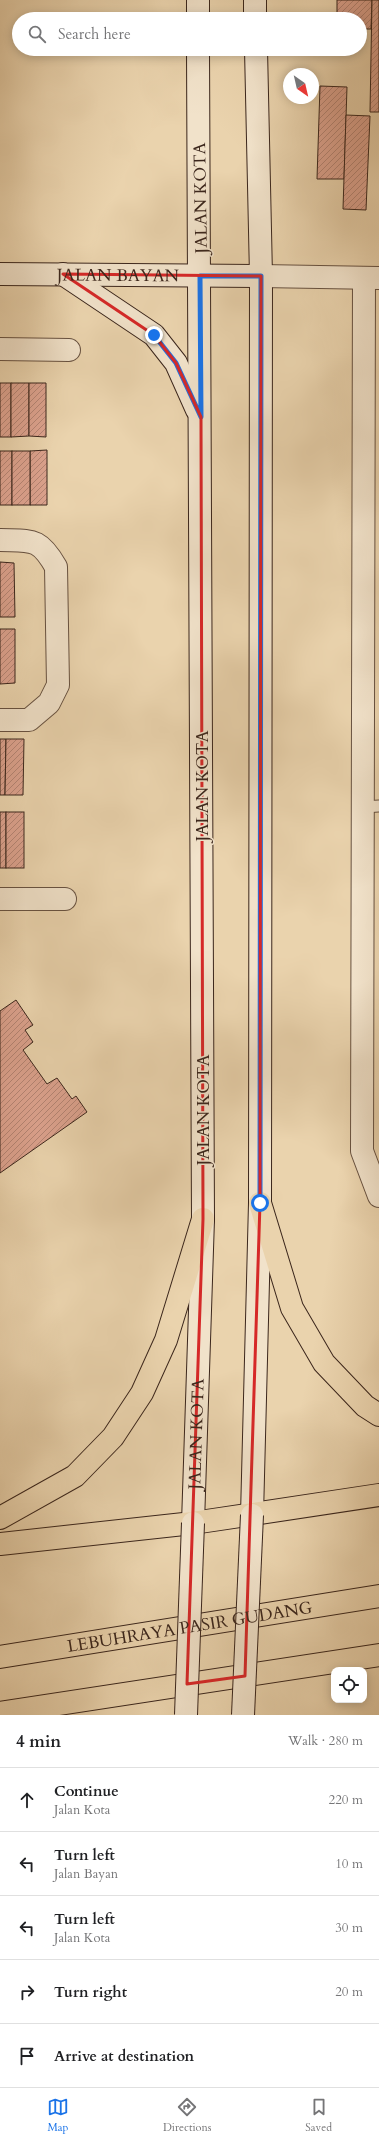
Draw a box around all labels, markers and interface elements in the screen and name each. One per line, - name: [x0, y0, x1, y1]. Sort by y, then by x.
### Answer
- search box: [12, 12, 367, 56]
- icon: search: [26, 23, 48, 45]
- text: Search here: [58, 24, 131, 44]
- north arrow: [283, 68, 319, 104]
- street label: JALAN KOTA: [188, 141, 213, 257]
- street label: JALAN BAYAN: [54, 263, 180, 287]
- route end: [145, 326, 163, 344]
- street label: JALAN KOTA: [191, 729, 214, 845]
- street label: JALAN KOTA: [192, 1053, 215, 1169]
- route start: [251, 1194, 269, 1212]
- street label: JALAN KOTA: [183, 1377, 210, 1493]
- street label: LEBUHRAYA PASIR GUDANG: [65, 1596, 314, 1658]
- map controls: [331, 1667, 367, 1703]
- button: locate: [331, 1667, 367, 1703]
- text: 4 min: [16, 1730, 61, 1753]
- text: Walk · 280 m: [288, 1732, 363, 1750]
- text: Continue: [54, 1781, 119, 1801]
- icon: ahead: [16, 1789, 38, 1811]
- text: 220 m: [329, 1791, 363, 1809]
- text: Jalan Kota: [54, 1801, 110, 1819]
- text: Turn left: [54, 1845, 115, 1865]
- icon: left: [16, 1853, 38, 1875]
- text: 10 m: [335, 1855, 363, 1873]
- text: Jalan Bayan: [54, 1865, 118, 1883]
- text: Turn left: [54, 1909, 115, 1929]
- icon: left: [16, 1917, 38, 1939]
- text: 30 m: [335, 1919, 363, 1937]
- text: Jalan Kota: [54, 1929, 110, 1947]
- icon: right: [16, 1981, 38, 2003]
- text: Turn right: [54, 1982, 127, 2002]
- text: 20 m: [335, 1983, 363, 2001]
- icon: arrive: [16, 2045, 38, 2067]
- text: Arrive at destination: [54, 2046, 194, 2066]
- tab: Map: [47, 2096, 69, 2135]
- tab: Directions: [163, 2096, 211, 2135]
- tab: Saved: [305, 2096, 332, 2135]

